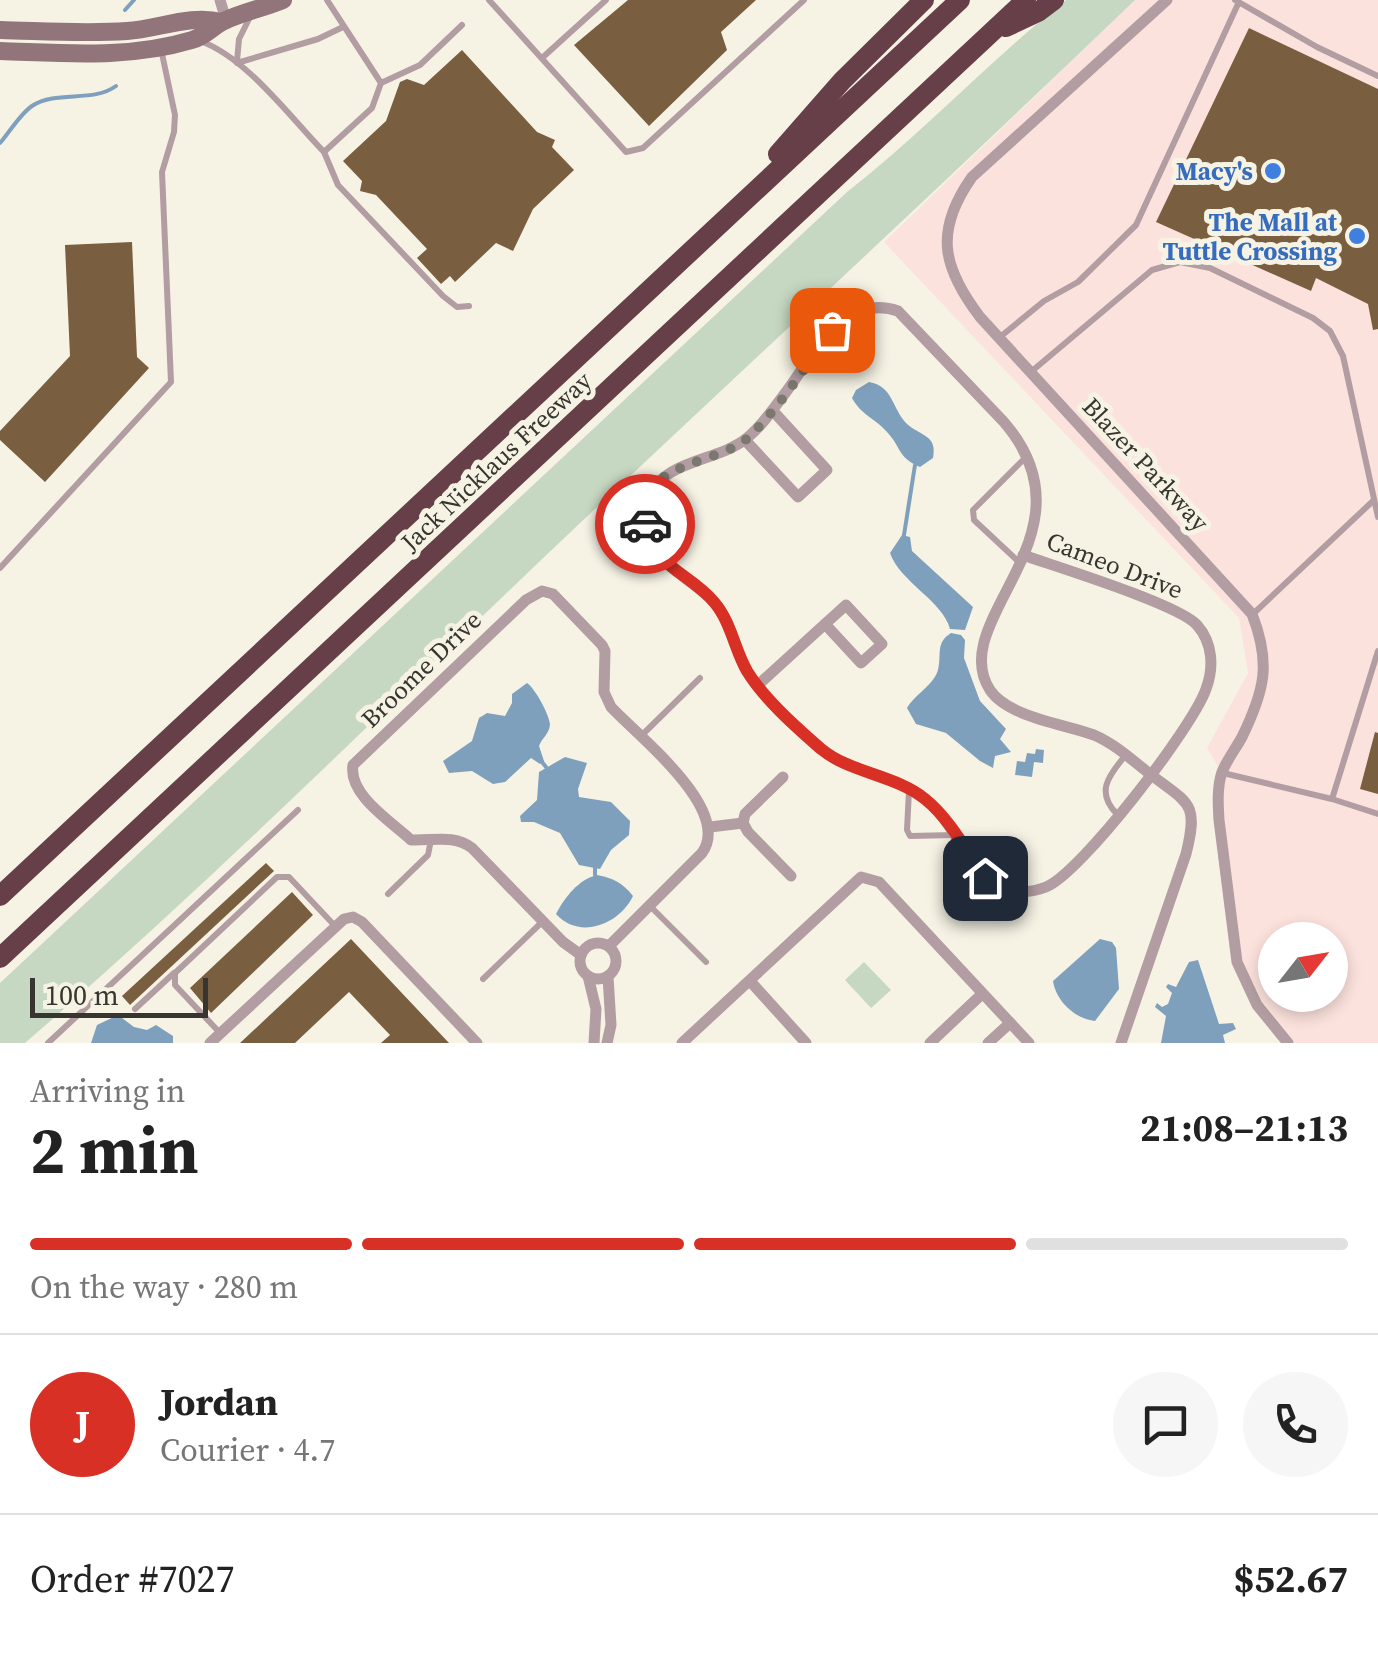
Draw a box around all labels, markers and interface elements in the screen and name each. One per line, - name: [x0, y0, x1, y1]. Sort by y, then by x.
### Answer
- place label: Macy's: [1176, 154, 1253, 188]
- marker: Macy's: [1262, 160, 1284, 182]
- place label: The Mall at Tuttle Crossing: [1163, 205, 1338, 268]
- marker: The Mall at Tuttle Crossing: [1346, 225, 1368, 247]
- pin: [790, 288, 875, 373]
- icon: bag: [805, 303, 860, 358]
- street label: Jack Nicklaus Freeway: [393, 364, 599, 559]
- street label: Blazer Parkway: [1075, 390, 1217, 538]
- courier: [595, 474, 695, 574]
- icon: car: [618, 497, 673, 552]
- street label: Cameo Drive: [1042, 523, 1188, 607]
- street label: Broome Drive: [353, 603, 489, 735]
- pin: [943, 836, 1028, 921]
- icon: home: [958, 851, 1013, 906]
- north arrow: [1258, 922, 1348, 1012]
- map controls: [1258, 922, 1348, 1012]
- scale bar: [30, 973, 208, 1018]
- text: 100 m: [45, 976, 119, 1014]
- text: Arriving in: [30, 1069, 185, 1113]
- text: 21:08–21:13: [1140, 1102, 1348, 1154]
- text: 2 min: [30, 1106, 199, 1195]
- text: On the way · 280 m: [30, 1265, 298, 1309]
- button: chat: [1113, 1372, 1218, 1477]
- button: phone: [1243, 1372, 1348, 1477]
- text: Jordan: [160, 1376, 278, 1428]
- text: J: [75, 1398, 90, 1450]
- text: Courier · 4.7: [160, 1428, 335, 1472]
- text: Order #7027: [30, 1553, 234, 1605]
- text: $52.67: [1234, 1553, 1348, 1605]

